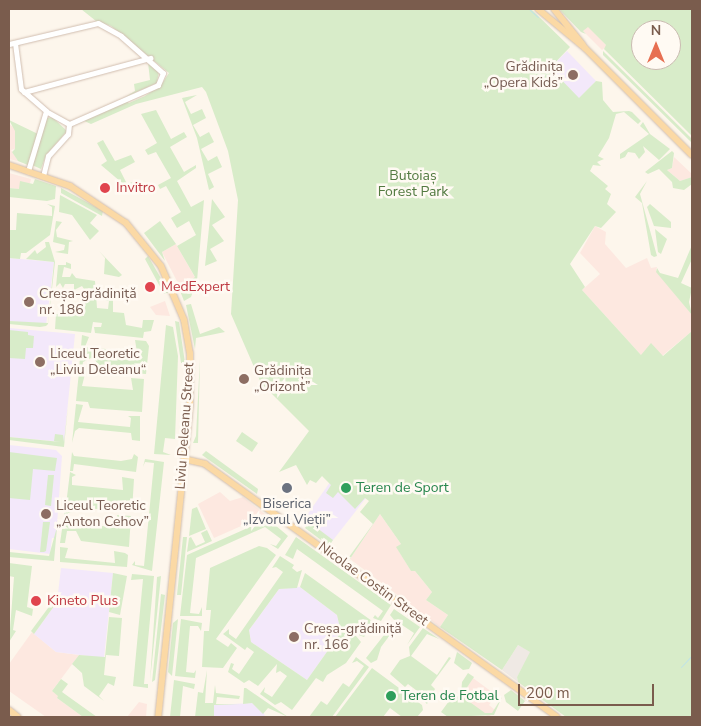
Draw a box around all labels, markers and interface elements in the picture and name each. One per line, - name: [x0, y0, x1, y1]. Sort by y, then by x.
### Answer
- north arrow: [631, 20, 681, 70]
- text: N: [651, 21, 661, 40]
- place label: Grădinița „Opera Kids”: [484, 59, 563, 92]
- marker: Grădinița „Opera Kids”: [567, 69, 579, 81]
- park label: Butoiaș Forest Park: [378, 168, 448, 200]
- place label: Invitro: [116, 180, 156, 196]
- marker: Invitro: [98, 181, 112, 195]
- place label: MedExpert: [161, 279, 230, 295]
- marker: MedExpert: [143, 280, 157, 294]
- place label: Creșa-grădiniță nr. 186: [39, 286, 137, 318]
- marker: Creșa-grădiniță nr. 186: [23, 296, 35, 308]
- place label: Liceul Teoretic „Liviu Deleanu“: [50, 346, 146, 378]
- marker: Liceul Teoretic „Liviu Deleanu“: [34, 356, 46, 368]
- street label: Liviu Deleanu Street: [172, 362, 198, 490]
- place label: Grădinița „Orizont”: [254, 363, 311, 396]
- marker: Grădinița „Orizont”: [238, 373, 250, 385]
- place label: Teren de Sport: [356, 480, 449, 496]
- marker: Biserica „Izvorul Vieții”: [281, 482, 293, 494]
- marker: Teren de Sport: [340, 482, 352, 494]
- place label: Biserica „Izvorul Vieții”: [243, 496, 331, 528]
- place label: Liceul Teoretic „Anton Cehov”: [56, 498, 149, 530]
- marker: Liceul Teoretic „Anton Cehov”: [40, 508, 52, 520]
- street label: Nicolae Costin Street: [315, 539, 431, 629]
- place label: Kineto Plus: [47, 593, 118, 609]
- marker: Kineto Plus: [29, 594, 43, 608]
- place label: Creșa-grădiniță nr. 166: [304, 621, 402, 654]
- marker: Creșa-grădiniță nr. 166: [288, 631, 300, 643]
- scale bar: [521, 674, 657, 706]
- text: 200 m: [526, 683, 570, 703]
- place label: Teren de Fotbal: [401, 688, 499, 704]
- marker: Teren de Fotbal: [385, 690, 397, 702]

